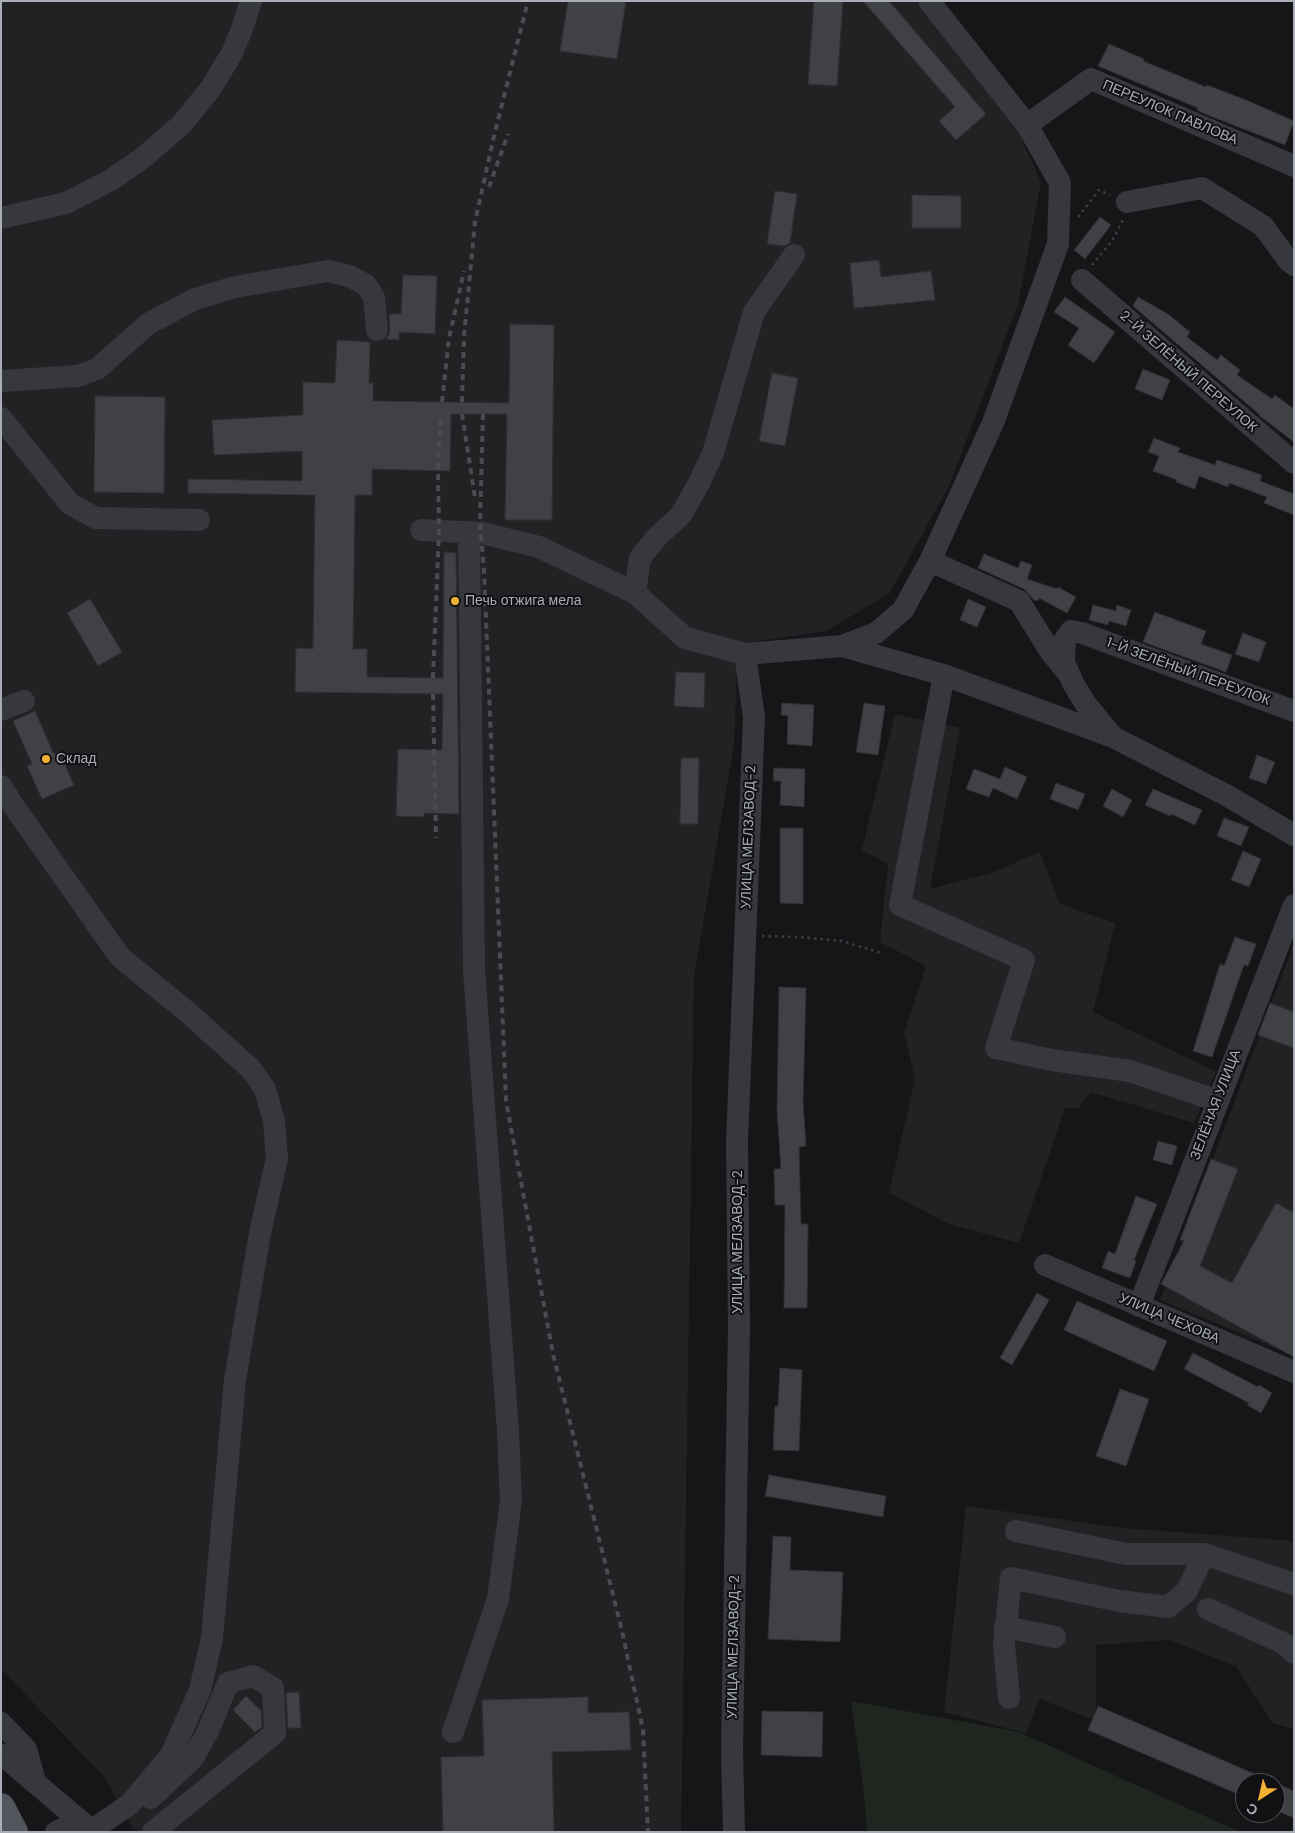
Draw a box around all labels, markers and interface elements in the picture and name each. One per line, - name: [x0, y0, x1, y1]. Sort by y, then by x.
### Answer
- street label: ПЕРЕУЛОК ПАВЛОВА: [1100, 77, 1240, 149]
- street label: 2-Й ЗЕЛЁНЫЙ ПЕРЕУЛОК: [1116, 308, 1260, 436]
- place label: Печь отжига мела: [465, 593, 581, 609]
- marker: Печь отжига мела: [449, 595, 461, 607]
- street label: 1-Й ЗЕЛЁНЫЙ ПЕРЕУЛОК: [1104, 635, 1272, 709]
- place label: Склад: [56, 751, 97, 767]
- marker: Склад: [40, 753, 52, 765]
- street label: УЛИЦА МЕЛЗАВОД-2: [738, 765, 760, 909]
- street label: ЗЕЛЁНАЯ УЛИЦА: [1187, 1047, 1245, 1163]
- street label: УЛИЦА МЕЛЗАВОД-2: [730, 1170, 746, 1314]
- street label: УЛИЦА ЧЕХОВА: [1116, 1290, 1222, 1348]
- street label: УЛИЦА МЕЛЗАВОД-2: [724, 1575, 744, 1719]
- north arrow: [1235, 1773, 1285, 1823]
- text: С: [1243, 1799, 1261, 1820]

